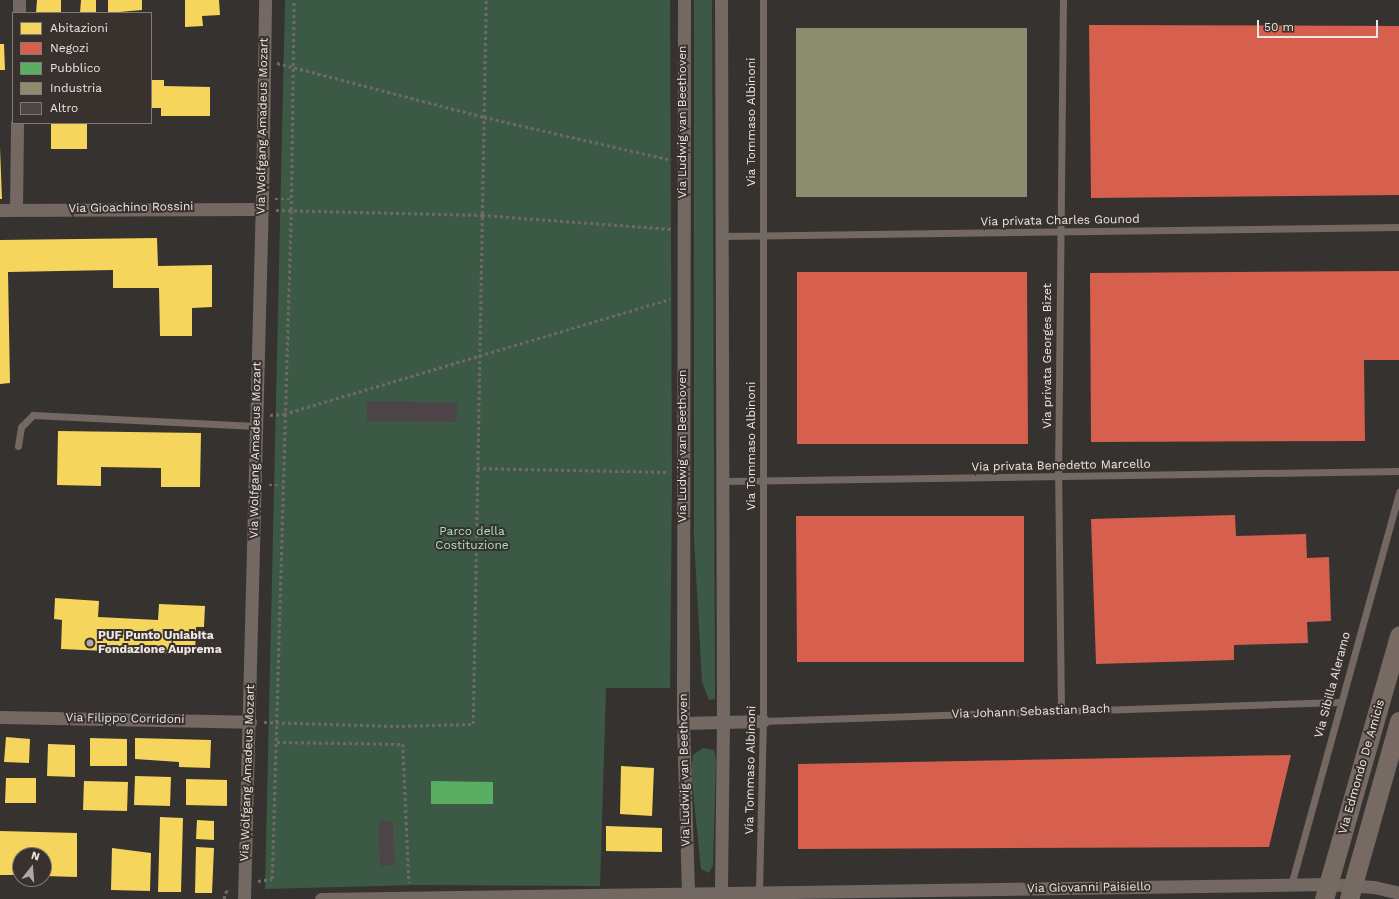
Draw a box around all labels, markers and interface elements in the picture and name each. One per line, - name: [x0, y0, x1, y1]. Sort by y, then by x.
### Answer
- legend: [12, 12, 152, 124]
- scale bar: [1259, 12, 1380, 38]
- text: 50 m: [1264, 20, 1294, 34]
- text: Abitazioni: [50, 21, 108, 35]
- street label: Via Wolfgang Amadeus Mozart: [254, 37, 272, 215]
- text: Negozi: [50, 41, 89, 55]
- street label: Via Ludwig van Beethoven: [676, 45, 690, 199]
- street label: Via Tommaso Albinoni: [745, 57, 759, 187]
- text: Pubblico: [50, 61, 101, 75]
- text: Industria: [50, 81, 102, 95]
- text: Altro: [50, 101, 78, 115]
- street label: Via Gioachino Rossini: [68, 200, 194, 216]
- street label: Via privata Charles Gounod: [980, 212, 1140, 230]
- street label: Via privata Georges Bizet: [1041, 283, 1055, 429]
- street label: Via Wolfgang Amadeus Mozart: [247, 361, 265, 539]
- street label: Via Ludwig van Beethoven: [676, 369, 690, 523]
- street label: Via Tommaso Albinoni: [745, 381, 759, 511]
- street label: Via privata Benedetto Marcello: [971, 457, 1151, 475]
- park label: Parco della Costituzione: [435, 525, 509, 553]
- place label: PUF Punto Uniabita Fondazione Auprema: [98, 629, 222, 657]
- street label: Via Sibilla Aleramo: [1312, 630, 1354, 740]
- marker: PUF Punto Uniabita Fondazione Auprema: [85, 638, 95, 648]
- street label: Via Wolfgang Amadeus Mozart: [238, 684, 258, 862]
- street label: Via Ludwig van Beethoven: [676, 693, 694, 847]
- street label: Via Edmondo De Amicis: [1336, 698, 1388, 836]
- street label: Via Johann Sebastian Bach: [951, 702, 1111, 722]
- street label: Via Tommaso Albinoni: [743, 705, 759, 835]
- street label: Via Filippo Corridoni: [65, 711, 185, 727]
- north arrow: [12, 847, 52, 887]
- text: N: [30, 849, 41, 863]
- street label: Via Giovanni Paisiello: [1027, 880, 1151, 896]

